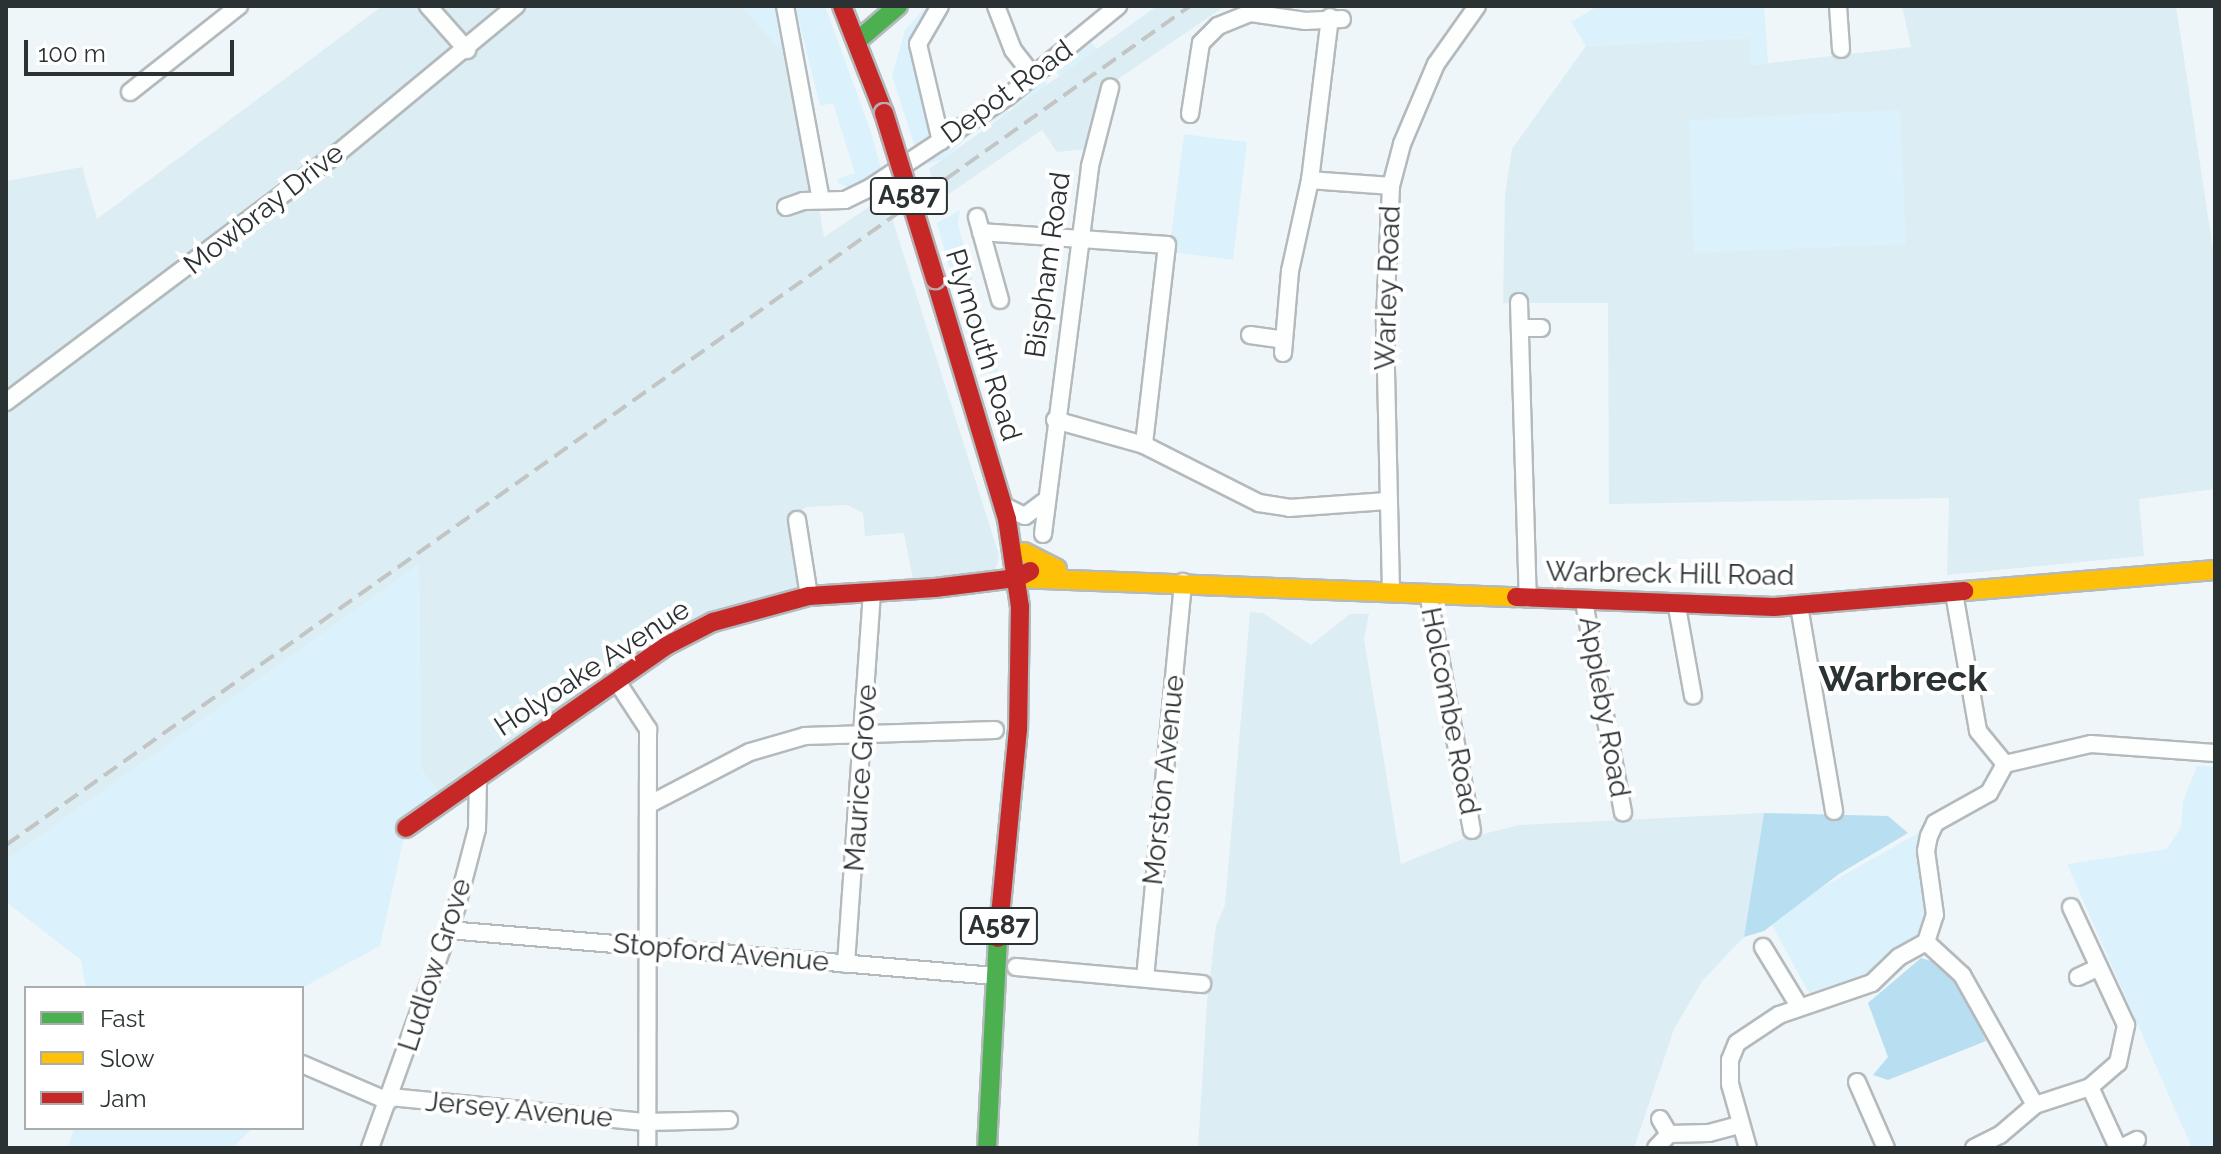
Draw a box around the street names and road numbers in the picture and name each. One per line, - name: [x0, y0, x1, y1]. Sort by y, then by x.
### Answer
- street label: Depot Road: [935, 33, 1079, 151]
- street label: Mowbray Drive: [177, 136, 351, 282]
- street label: Bispham Road: [1018, 170, 1078, 360]
- road number: A587: [869, 174, 949, 218]
- street label: Warley Road: [1368, 204, 1408, 372]
- street label: Plymouth Road: [938, 245, 1028, 445]
- street label: Warbreck Hill Road: [1545, 555, 1795, 593]
- street label: Holyoake Avenue: [488, 592, 696, 744]
- street label: Holcombe Road: [1413, 605, 1487, 817]
- street label: Appleby Road: [1571, 614, 1637, 800]
- street label: Morston Avenue: [1136, 673, 1192, 887]
- street label: Maurice Grove: [838, 683, 884, 873]
- street label: Ludlow Grove: [391, 874, 479, 1056]
- road number: A587: [959, 904, 1039, 948]
- street label: Stopford Avenue: [611, 927, 831, 979]
- street label: Jersey Avenue: [423, 1085, 615, 1135]

